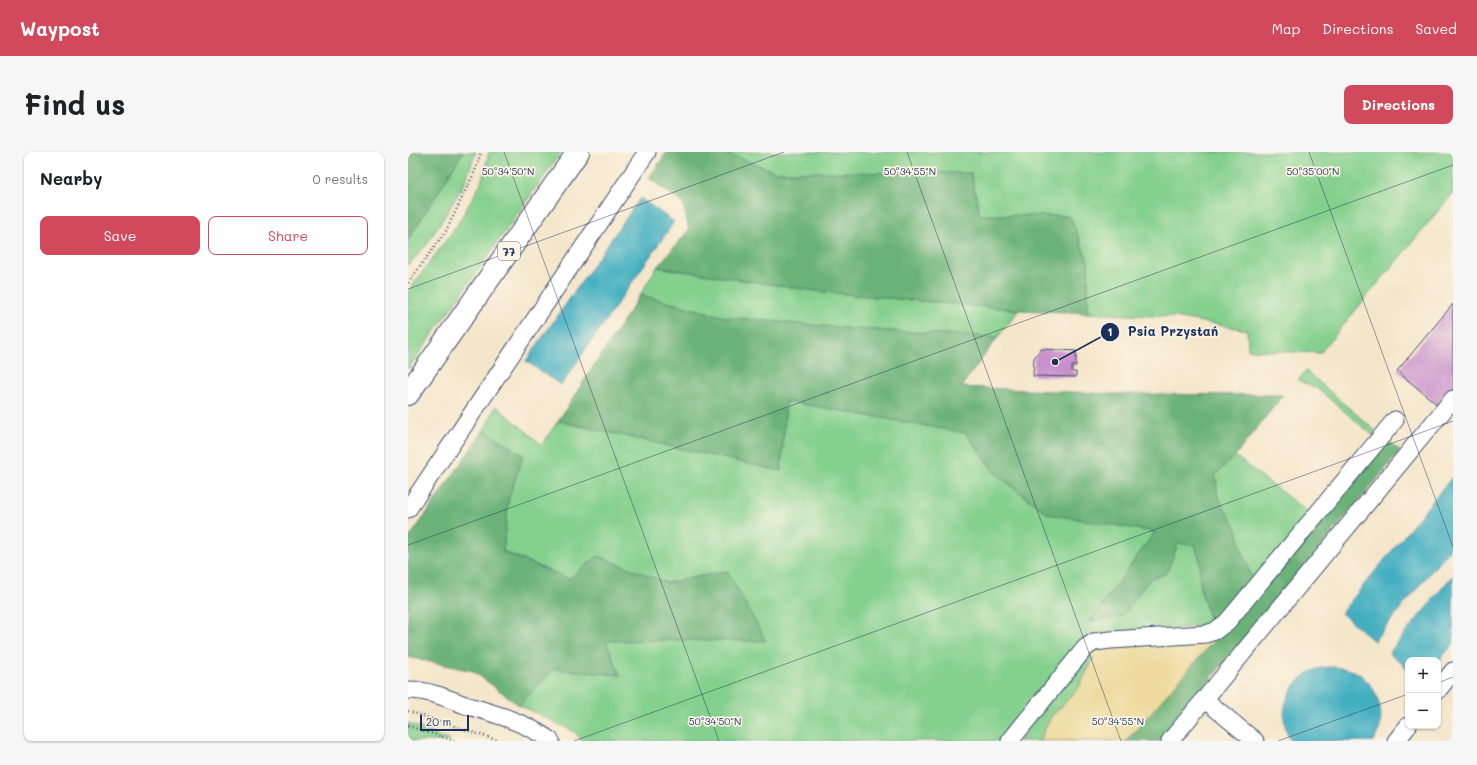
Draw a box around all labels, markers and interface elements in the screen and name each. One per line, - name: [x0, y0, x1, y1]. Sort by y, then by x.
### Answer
- text: Waypost: [20, 16, 100, 41]
- text: Map: [1272, 19, 1300, 38]
- text: Directions: [1322, 19, 1393, 38]
- text: Saved: [1415, 19, 1457, 38]
- button: Directions: [1344, 85, 1453, 124]
- text: Find us: [24, 86, 125, 122]
- text: 50°34'50"N: [482, 164, 534, 178]
- text: 50°34'55"N: [884, 164, 936, 178]
- text: 50°35'00"N: [1287, 164, 1340, 178]
- text: Nearby: [40, 167, 102, 189]
- text: 0 results: [313, 170, 368, 187]
- button: Save: [40, 216, 200, 255]
- button: Share: [208, 216, 368, 255]
- road number: 77: [498, 242, 520, 260]
- callout: Psia Przystań: [1100, 319, 1227, 344]
- text: Psia Przystań: [1128, 322, 1218, 340]
- text: 1: [1107, 323, 1113, 339]
- map controls: [1405, 657, 1441, 729]
- button: +: [1405, 657, 1441, 693]
- button: −: [1405, 693, 1441, 729]
- scale bar: [420, 713, 469, 732]
- text: 20 m: [426, 714, 451, 729]
- text: 50°34'50"N: [689, 714, 741, 728]
- text: 50°34'55"N: [1092, 714, 1144, 728]

